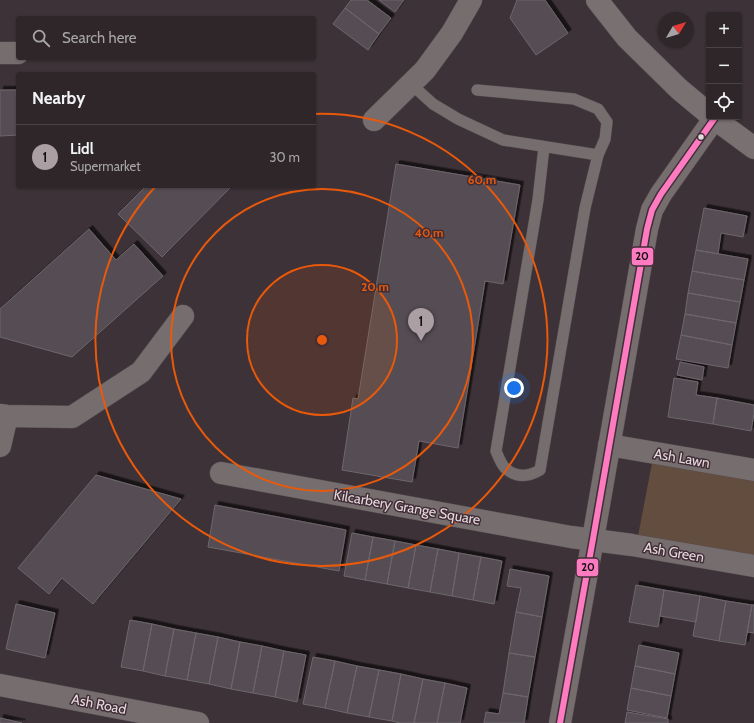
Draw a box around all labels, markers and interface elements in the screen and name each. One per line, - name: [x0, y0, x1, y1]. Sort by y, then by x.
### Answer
- north arrow: [658, 12, 694, 48]
- map controls: [706, 12, 742, 120]
- button: +: [706, 12, 742, 48]
- search box: [16, 16, 316, 60]
- icon: search: [30, 27, 52, 49]
- text: Search here: [62, 29, 137, 47]
- button: −: [706, 48, 742, 84]
- button: locate: [706, 84, 742, 120]
- text: Nearby: [32, 88, 85, 108]
- unlabelled marker: [696, 132, 706, 142]
- text: Lidl: [70, 140, 94, 158]
- text: 1: [43, 149, 47, 165]
- text: 30 m: [270, 149, 300, 165]
- text: Supermarket: [70, 158, 141, 174]
- text: 60 m: [468, 172, 496, 187]
- text: 40 m: [414, 225, 444, 240]
- line badge: 20: [631, 247, 654, 266]
- text: 20: [635, 249, 649, 263]
- text: 20 m: [361, 279, 389, 294]
- pin: 1: [408, 308, 434, 341]
- centre of rings: [315, 333, 329, 347]
- your location: [504, 378, 524, 398]
- street label: Ash Lawn: [653, 444, 712, 472]
- street label: Kilcarbery Grange Square: [332, 485, 482, 529]
- street label: Ash Green: [642, 538, 706, 566]
- line badge: 20: [576, 558, 599, 577]
- text: 20: [581, 560, 595, 574]
- street label: Ash Road: [70, 690, 128, 718]

